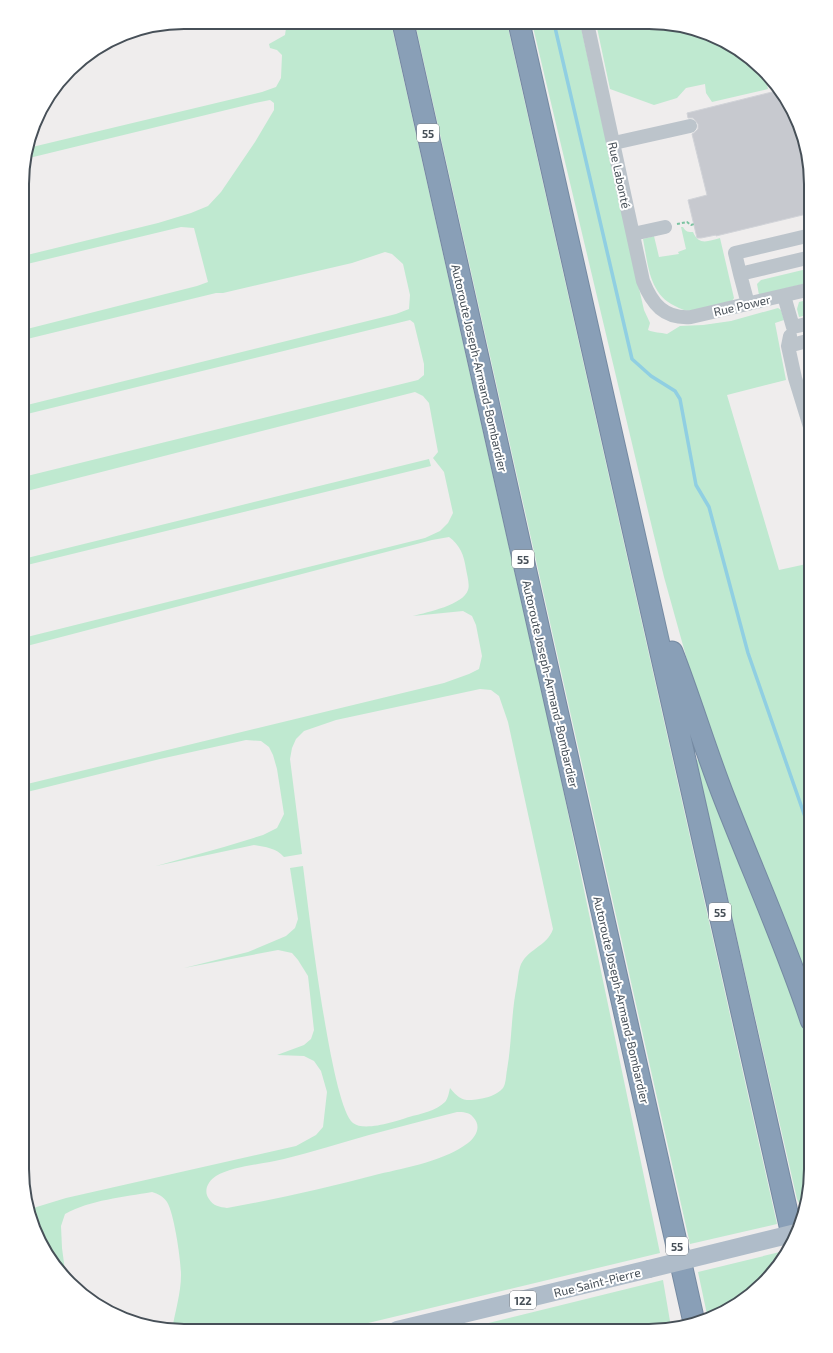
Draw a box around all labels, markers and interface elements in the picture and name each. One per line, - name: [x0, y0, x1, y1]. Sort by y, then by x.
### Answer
- road number: 55: [417, 124, 439, 142]
- street label: Rue Labonté: [606, 140, 634, 210]
- street label: Autoroute Joseph-Armand-Bombardier: [449, 263, 511, 473]
- street label: Rue Power: [712, 292, 772, 318]
- road number: 55: [512, 550, 534, 568]
- street label: Autoroute Joseph-Armand-Bombardier: [520, 579, 582, 789]
- street label: Autoroute Joseph-Armand-Bombardier: [591, 895, 653, 1105]
- road number: 55: [709, 903, 731, 921]
- road number: 55: [666, 1237, 688, 1255]
- street label: Rue Saint-Pierre: [552, 1264, 642, 1300]
- road number: 122: [510, 1291, 536, 1309]

